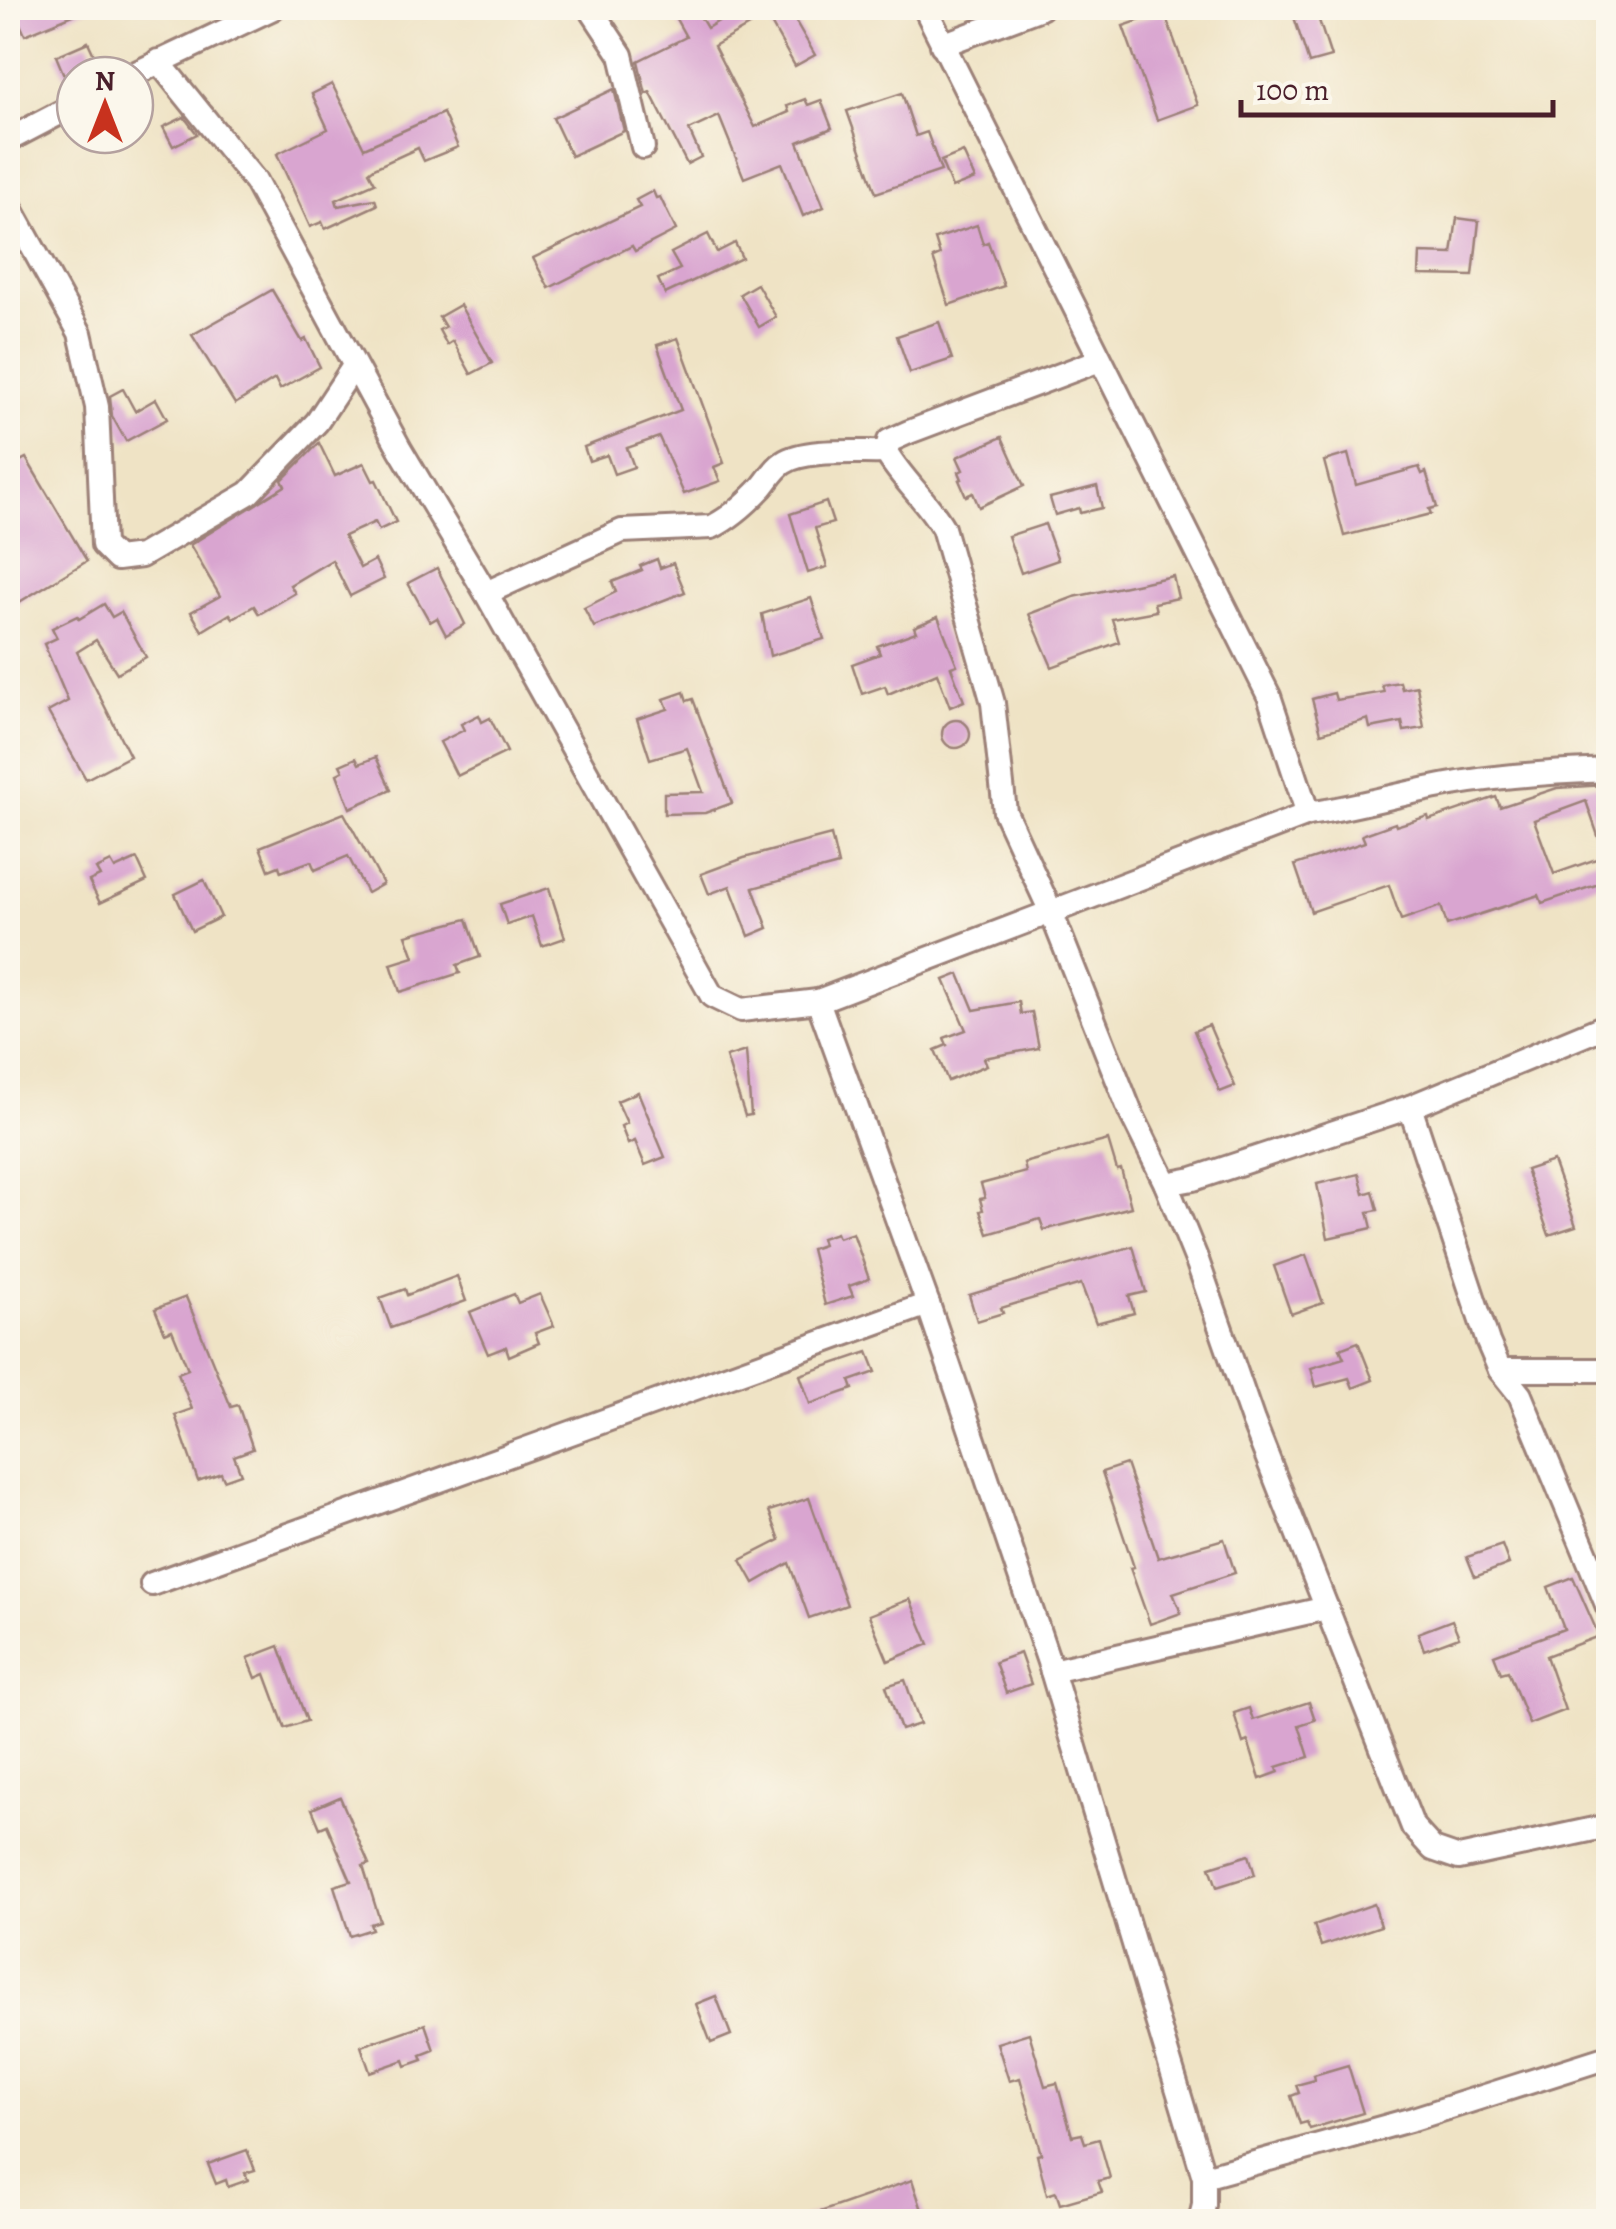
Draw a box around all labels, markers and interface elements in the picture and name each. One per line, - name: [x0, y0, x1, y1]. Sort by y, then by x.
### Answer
- north arrow: [55, 55, 155, 155]
- scale bar: [1241, 55, 1554, 117]
- text: N: [95, 62, 115, 100]
- text: 100 m: [1256, 70, 1329, 110]

